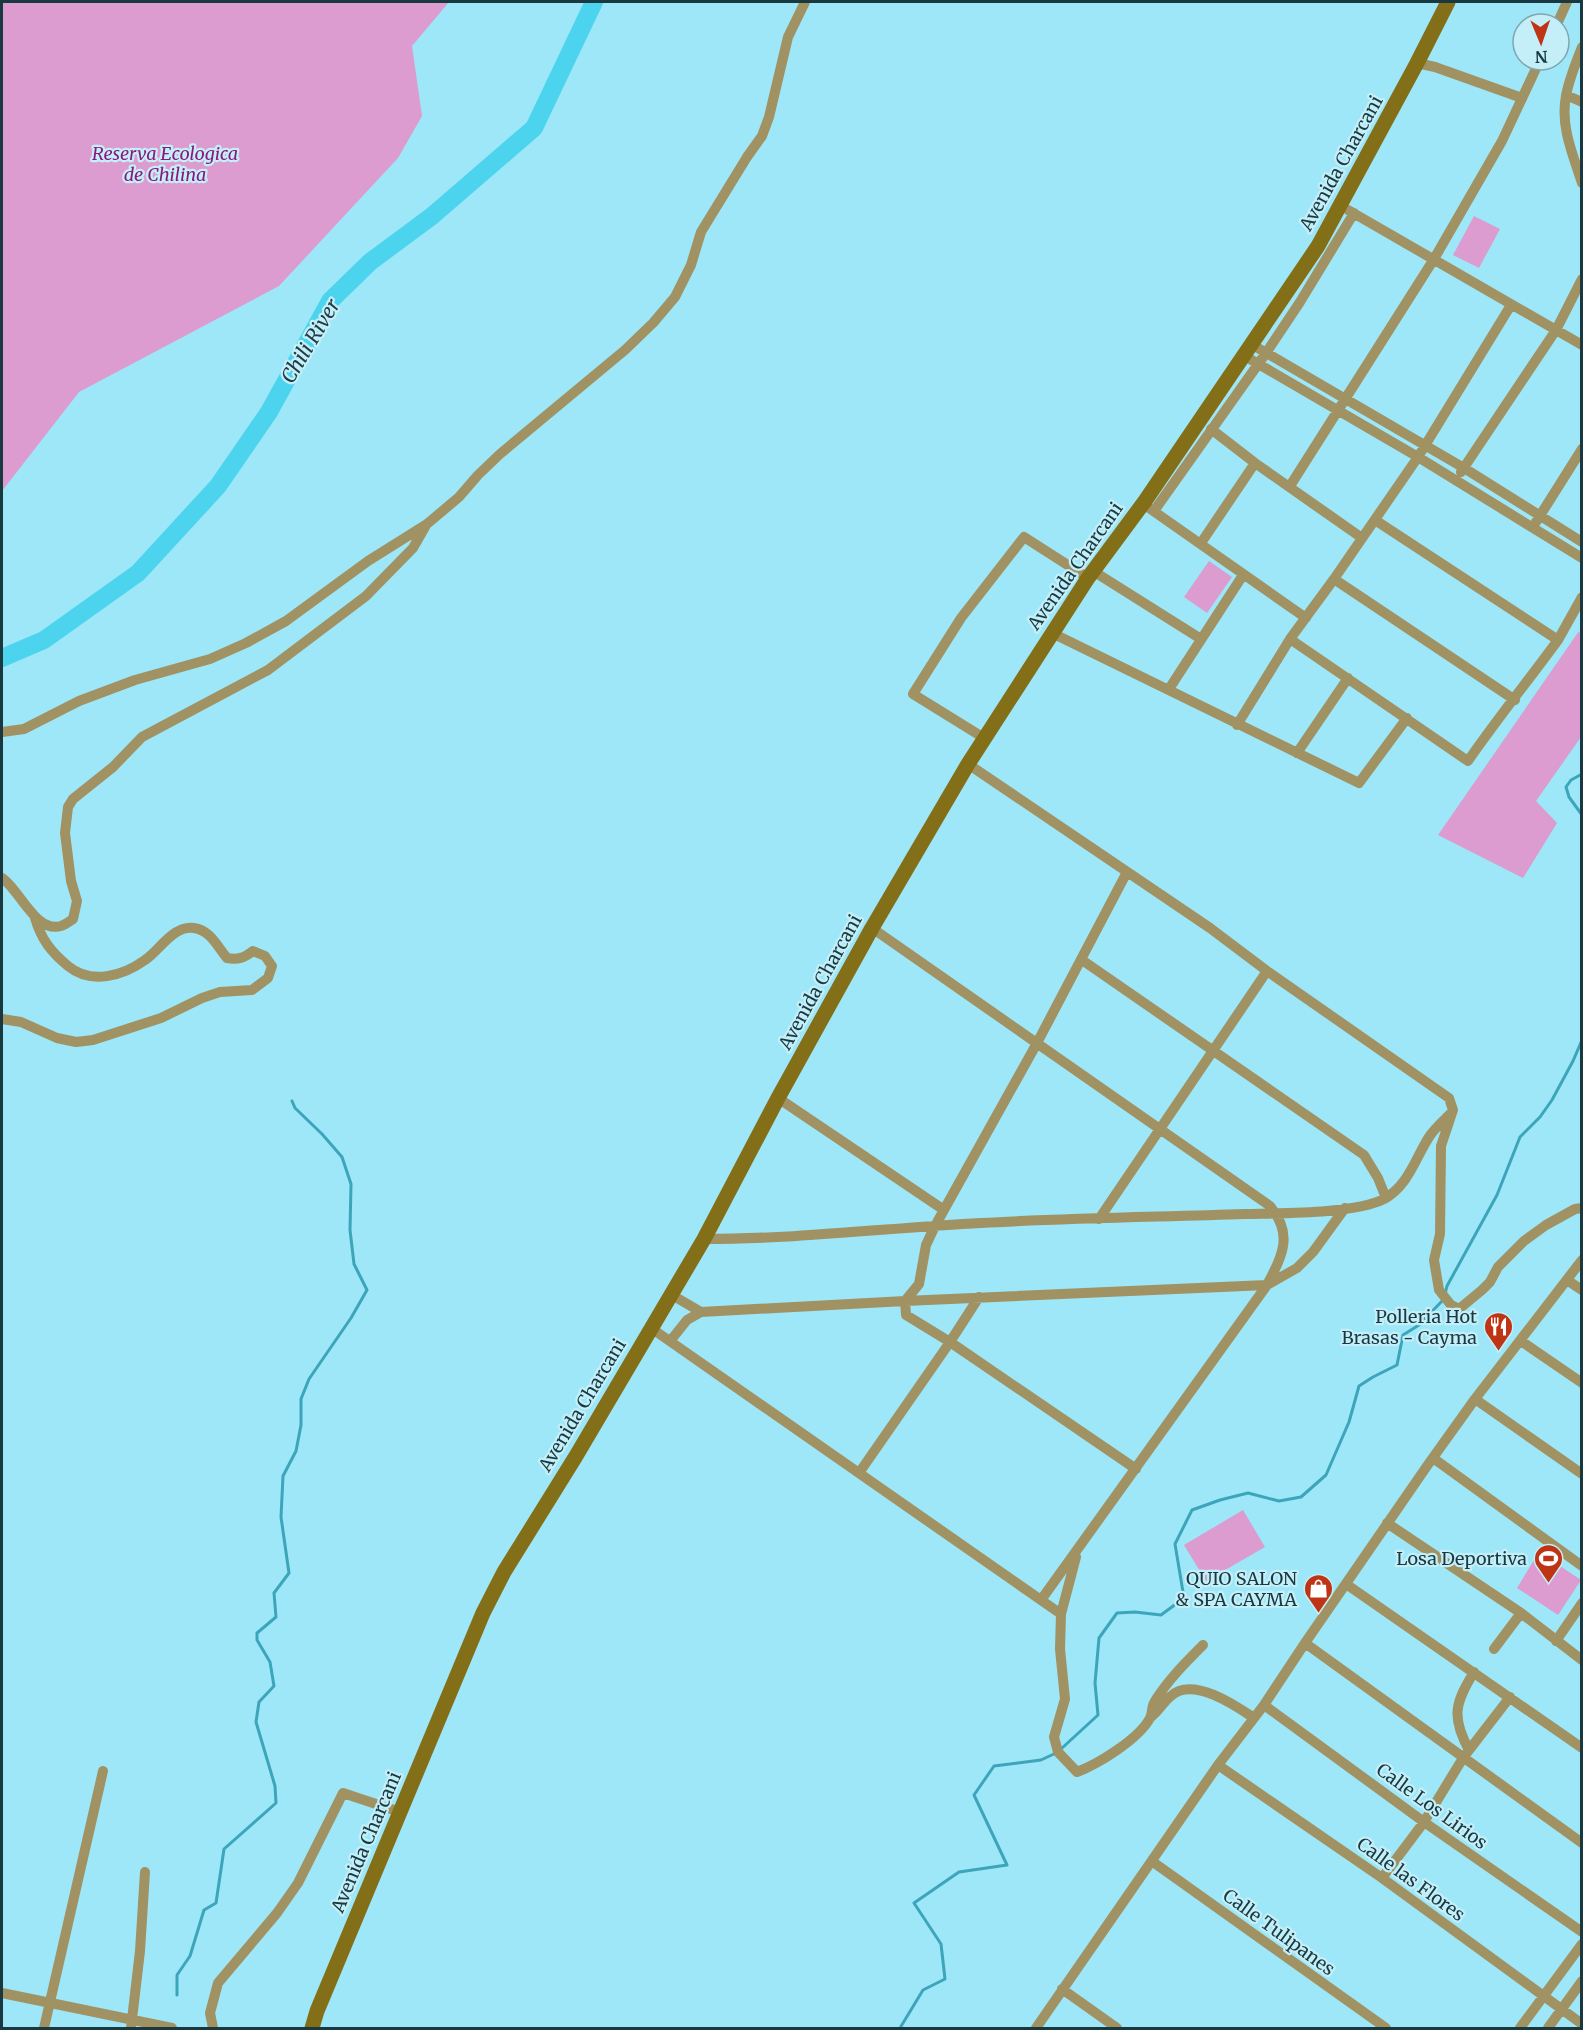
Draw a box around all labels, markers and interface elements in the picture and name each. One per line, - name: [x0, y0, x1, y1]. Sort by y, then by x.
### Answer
- north arrow: [1511, 12, 1571, 72]
- text: N: [1534, 47, 1548, 67]
- street label: Avenida Charcani: [1294, 91, 1388, 235]
- park label: Reserva Ecologica de Chilina: [92, 142, 238, 186]
- water label: Chili River: [275, 294, 345, 388]
- street label: Avenida Charcani: [1022, 497, 1128, 635]
- street label: Avenida Charcani: [773, 910, 867, 1054]
- place label: Polleria Hot Brasas - Cayma: [1341, 1305, 1477, 1349]
- restaurant icon: Polleria Hot Brasas - Cayma: [1482, 1310, 1514, 1352]
- street label: Avenida Charcani: [533, 1334, 631, 1476]
- sports icon: Losa Deportiva: [1532, 1542, 1564, 1584]
- place label: Losa Deportiva: [1396, 1547, 1527, 1570]
- place label: QUIO SALON & SPA CAYMA: [1175, 1567, 1297, 1611]
- shop icon: QUIO SALON & SPA CAYMA: [1302, 1572, 1334, 1614]
- street label: Calle Los Lirios: [1372, 1758, 1492, 1854]
- street label: Avenida Charcani: [326, 1768, 406, 1917]
- street label: Calle las Flores: [1353, 1832, 1470, 1926]
- street label: Calle Tulipanes: [1219, 1884, 1340, 1980]

